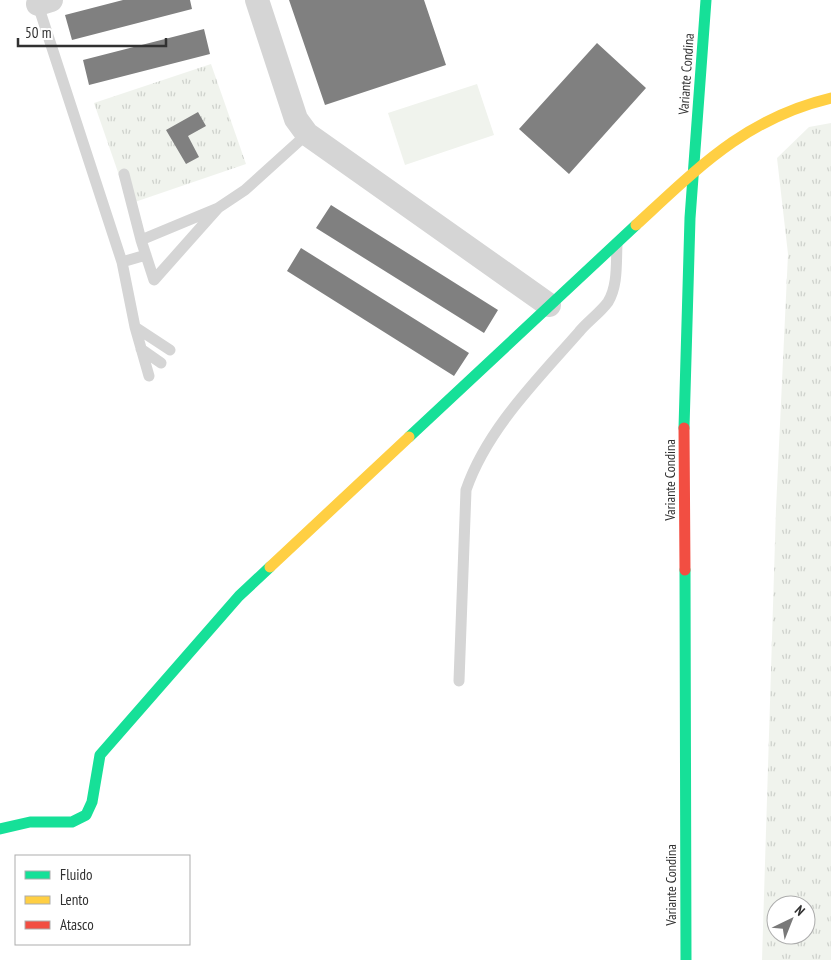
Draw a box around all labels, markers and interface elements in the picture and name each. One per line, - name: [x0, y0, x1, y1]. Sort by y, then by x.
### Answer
- scale bar: [18, 15, 165, 47]
- text: 50 m: [25, 23, 51, 42]
- street label: Variante Condina: [674, 33, 698, 116]
- street label: Variante Condina: [661, 439, 679, 522]
- street label: Variante Condina: [662, 844, 680, 927]
- legend: [15, 855, 190, 945]
- text: Fluido: [60, 865, 92, 884]
- text: Lento: [60, 890, 89, 909]
- north arrow: [766, 895, 816, 945]
- text: N: [791, 901, 809, 920]
- text: Atasco: [60, 915, 94, 934]

